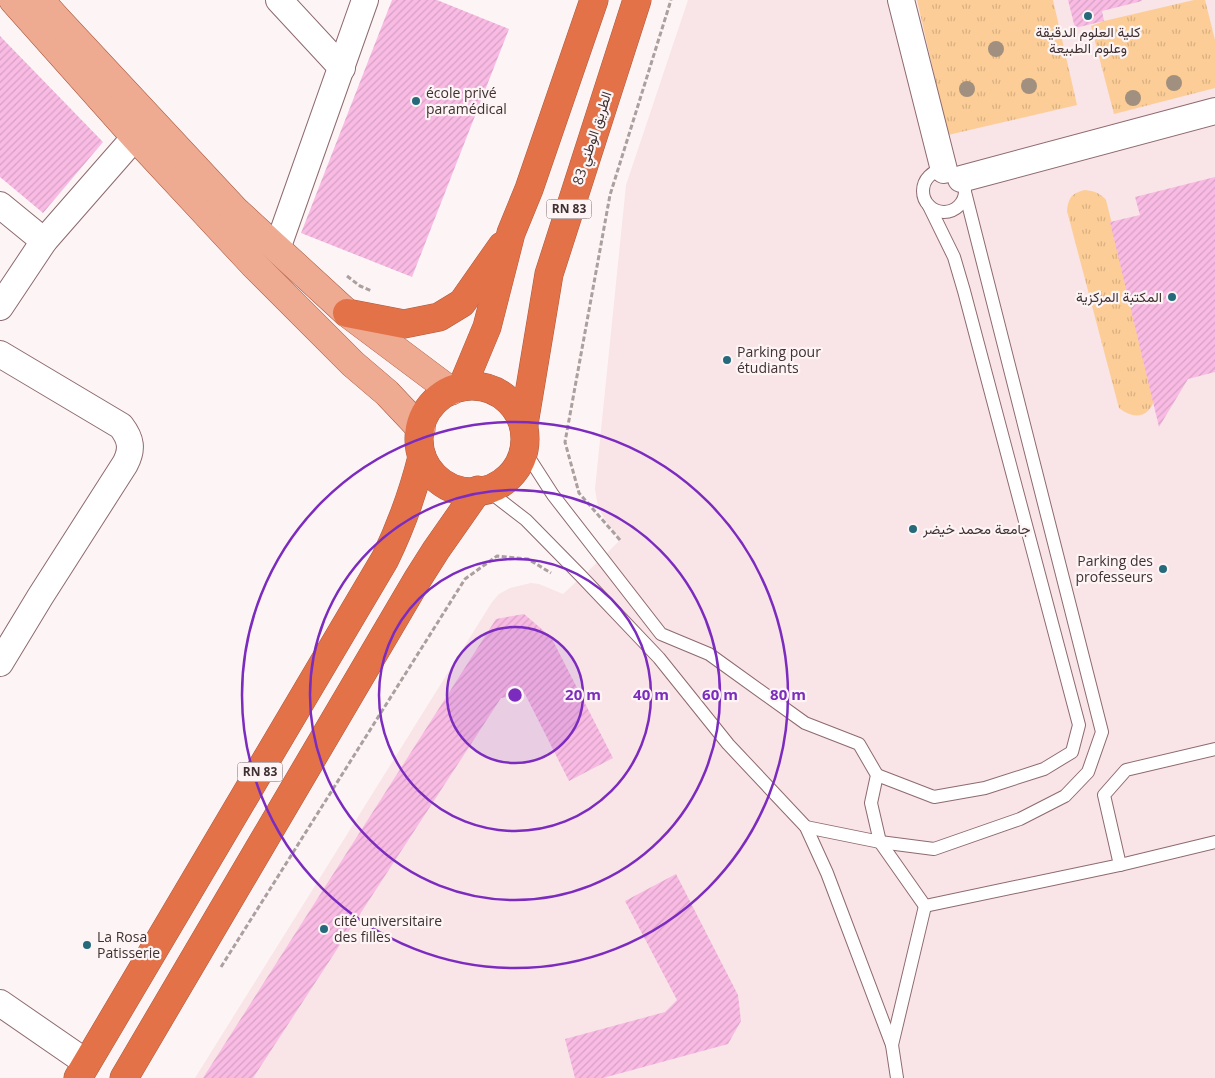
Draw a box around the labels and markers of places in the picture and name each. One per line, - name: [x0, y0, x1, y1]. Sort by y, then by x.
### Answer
- marker: كلية العلوم الدقيقة وعلوم الطبيعة: [1082, 10, 1094, 22]
- place label: كلية العلوم الدقيقة وعلوم الطبيعة: [1036, 22, 1141, 57]
- place label: école privé paramédical: [426, 83, 507, 118]
- marker: école privé paramédical: [410, 95, 422, 107]
- place label: المكتبة المركزية: [1076, 287, 1162, 306]
- marker: المكتبة المركزية: [1166, 291, 1178, 303]
- place label: Parking pour étudiants: [737, 342, 821, 377]
- marker: Parking pour étudiants: [721, 354, 733, 366]
- place label: جامعة محمد خيضر: [922, 519, 1030, 538]
- marker: جامعة محمد خيضر: [907, 523, 919, 535]
- place label: Parking des professeurs: [1076, 551, 1153, 586]
- marker: Parking des professeurs: [1157, 563, 1169, 575]
- centre of rings: [506, 686, 524, 704]
- place label: cité universitaire des filles: [334, 911, 442, 946]
- marker: cité universitaire des filles: [318, 923, 330, 935]
- place label: La Rosa Patisserie: [97, 927, 160, 962]
- marker: La Rosa Patisserie: [81, 939, 93, 951]

